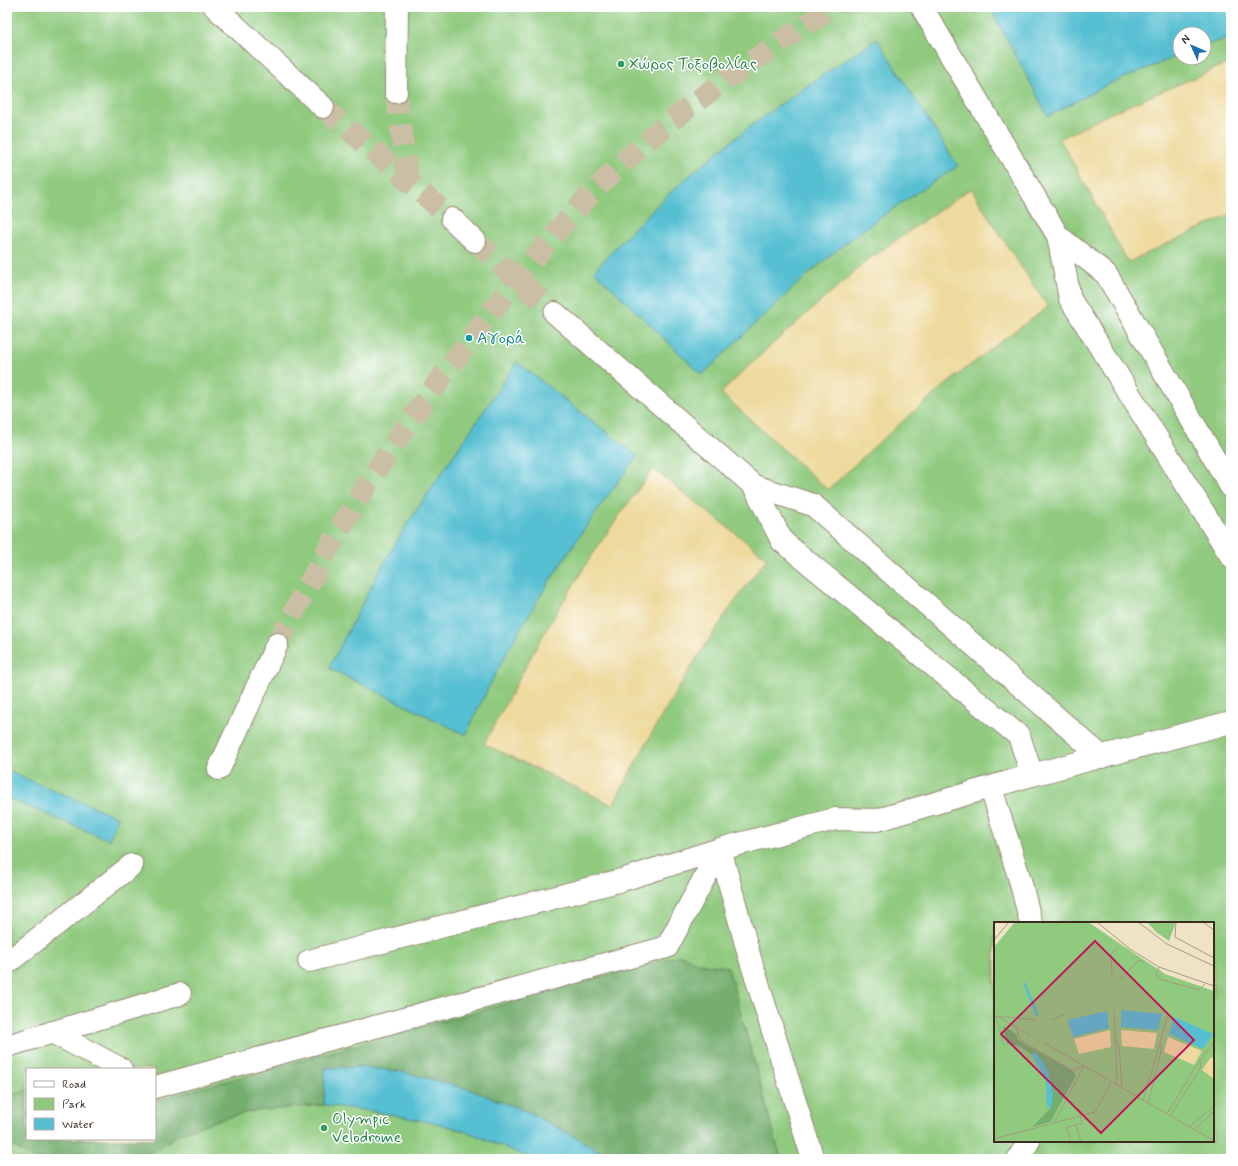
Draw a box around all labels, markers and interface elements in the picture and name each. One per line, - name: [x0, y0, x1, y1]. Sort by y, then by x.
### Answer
- north arrow: [1172, 26, 1212, 66]
- text: N: [1178, 32, 1193, 47]
- place label: Χώρος Τοξοβολίας: [629, 54, 757, 75]
- marker: Χώρος Τοξοβολίας: [616, 59, 626, 69]
- place label: Αγορά: [477, 328, 525, 349]
- marker: Αγορά: [464, 333, 474, 343]
- inset map: [994, 922, 1214, 1142]
- legend: [26, 1068, 156, 1140]
- text: Road: [62, 1077, 86, 1093]
- text: Park: [62, 1097, 86, 1113]
- place label: Olympic Velodrome: [332, 1109, 402, 1148]
- text: Water: [62, 1117, 94, 1133]
- marker: Olympic Velodrome: [319, 1123, 329, 1133]

